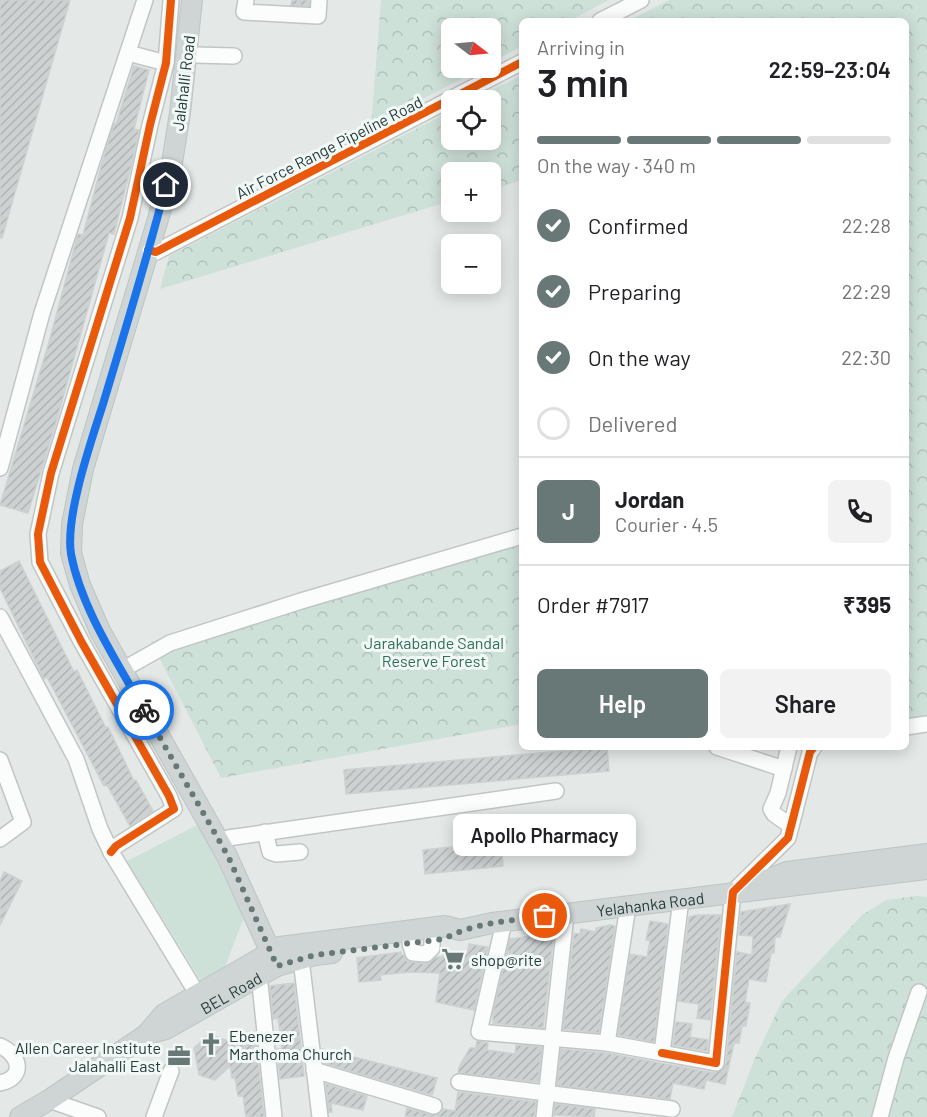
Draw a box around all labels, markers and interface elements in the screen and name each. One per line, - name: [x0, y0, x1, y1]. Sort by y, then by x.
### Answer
- north arrow: [441, 18, 501, 78]
- map controls: [441, 18, 501, 294]
- street label: Jalahalli Road: [168, 34, 198, 132]
- text: Arriving in: [537, 35, 625, 59]
- text: 22:59–23:04: [769, 56, 891, 82]
- text: 3 min: [537, 58, 629, 105]
- button: locate: [441, 90, 501, 150]
- street label: Air Force Range Pipeline Road: [233, 92, 425, 202]
- text: On the way · 340 m: [537, 153, 696, 177]
- pin: [140, 159, 191, 210]
- button: +: [441, 162, 501, 222]
- icon: home: [149, 168, 182, 201]
- icon: check: [537, 209, 570, 242]
- text: Confirmed: [588, 212, 688, 238]
- text: 22:28: [842, 213, 891, 237]
- button: −: [441, 234, 501, 294]
- icon: check: [537, 275, 570, 308]
- text: Preparing: [588, 278, 681, 304]
- text: 22:29: [842, 279, 891, 303]
- icon: check: [537, 341, 570, 374]
- text: On the way: [588, 344, 691, 370]
- text: 22:30: [841, 345, 891, 369]
- text: Delivered: [588, 410, 677, 436]
- button: phone: [828, 480, 891, 543]
- text: Jordan: [615, 486, 684, 512]
- text: J: [562, 498, 575, 524]
- text: Courier · 4.5: [615, 512, 718, 536]
- text: Order #7917: [537, 591, 649, 617]
- text: ₹395: [843, 591, 891, 617]
- park label: Jarakabande Sandal Reserve Forest: [364, 633, 504, 670]
- button: Help: [537, 669, 708, 738]
- button: Share: [720, 669, 891, 738]
- courier: [114, 680, 174, 740]
- icon: bike: [128, 694, 161, 727]
- callout: Apollo Pharmacy: [454, 814, 636, 856]
- text: Apollo Pharmacy: [471, 823, 618, 847]
- street label: Yelahanka Road: [595, 887, 705, 919]
- pin: [519, 890, 570, 941]
- icon: bag: [528, 899, 561, 932]
- supermarket icon: shop@rite: [440, 946, 466, 972]
- place label: shop@rite: [471, 950, 542, 969]
- street label: BEL Road: [197, 967, 265, 1017]
- place label: Ebenezer Marthoma Church: [229, 1026, 352, 1063]
- church icon: Ebenezer Marthoma Church: [198, 1031, 224, 1057]
- place label: Allen Career Institute Jalahalli East: [15, 1038, 161, 1075]
- office icon: Allen Career Institute Jalahalli East: [166, 1043, 192, 1069]

